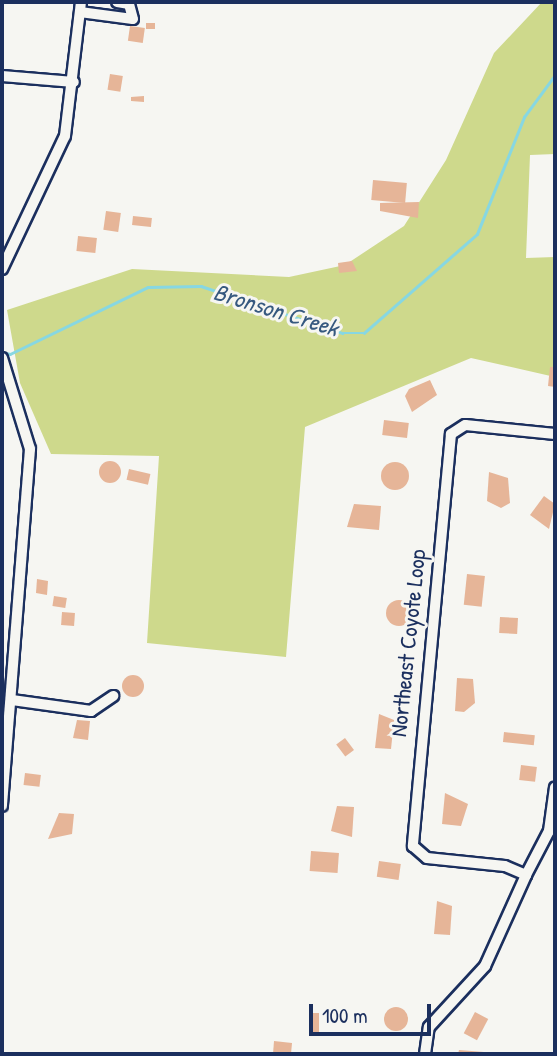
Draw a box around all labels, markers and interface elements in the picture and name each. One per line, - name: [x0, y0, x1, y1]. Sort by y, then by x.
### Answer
- water label: Bronson Creek: [210, 277, 342, 343]
- street label: Northeast Coyote Loop: [384, 548, 432, 738]
- scale bar: [312, 990, 434, 1034]
- text: 100 m: [322, 1001, 368, 1030]

